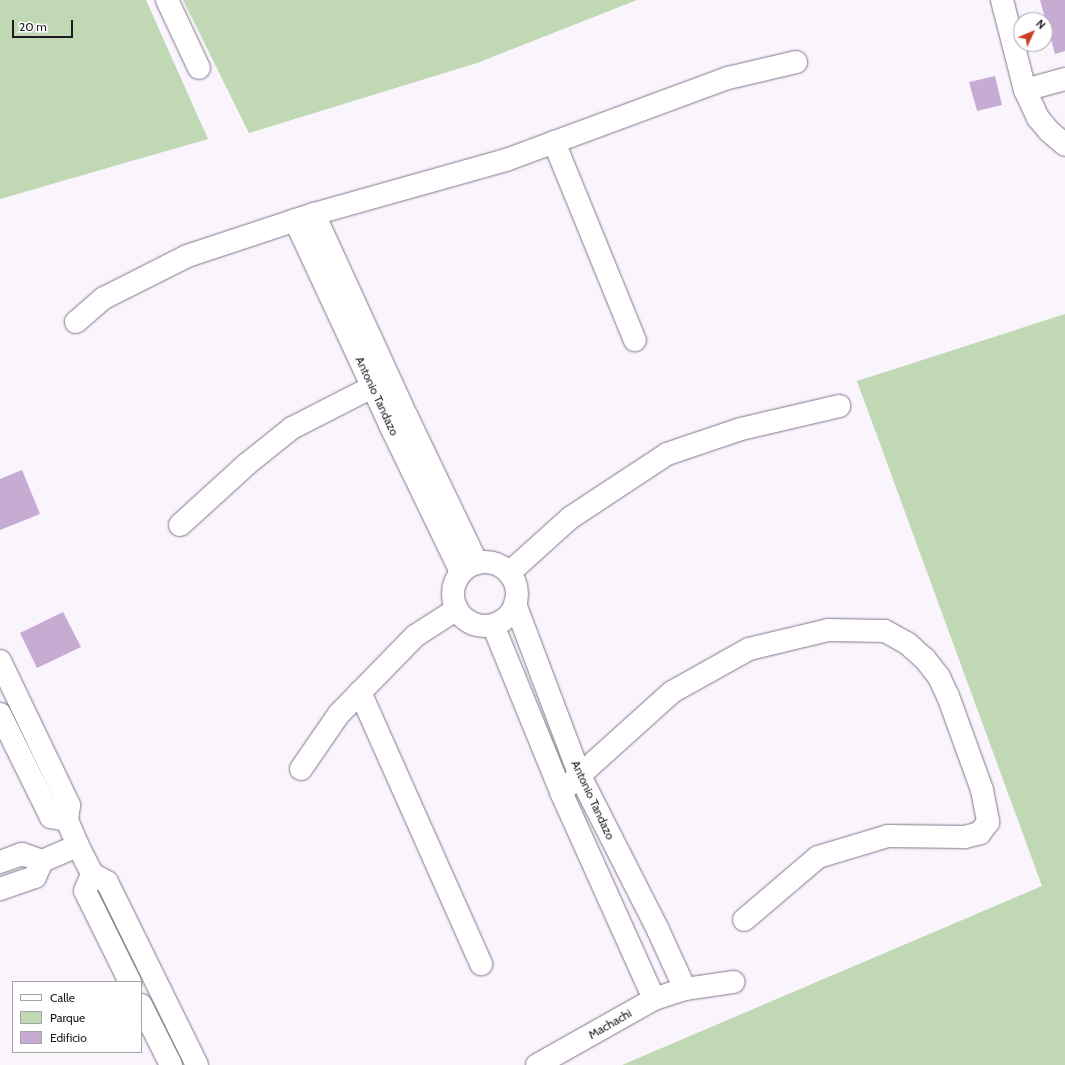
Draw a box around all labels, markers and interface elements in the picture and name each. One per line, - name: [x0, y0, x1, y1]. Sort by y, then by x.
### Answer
- scale bar: [14, 12, 75, 38]
- north arrow: [1013, 12, 1053, 52]
- text: N: [1033, 17, 1049, 32]
- text: 20 m: [19, 19, 47, 34]
- street label: Antonio Tandazo: [352, 354, 402, 438]
- street label: Antonio Tandazo: [568, 758, 618, 842]
- legend: [12, 981, 142, 1053]
- text: Calle: [50, 990, 75, 1005]
- street label: Machachi: [586, 1006, 634, 1042]
- text: Parque: [50, 1010, 85, 1025]
- text: Edificio: [50, 1030, 87, 1045]

